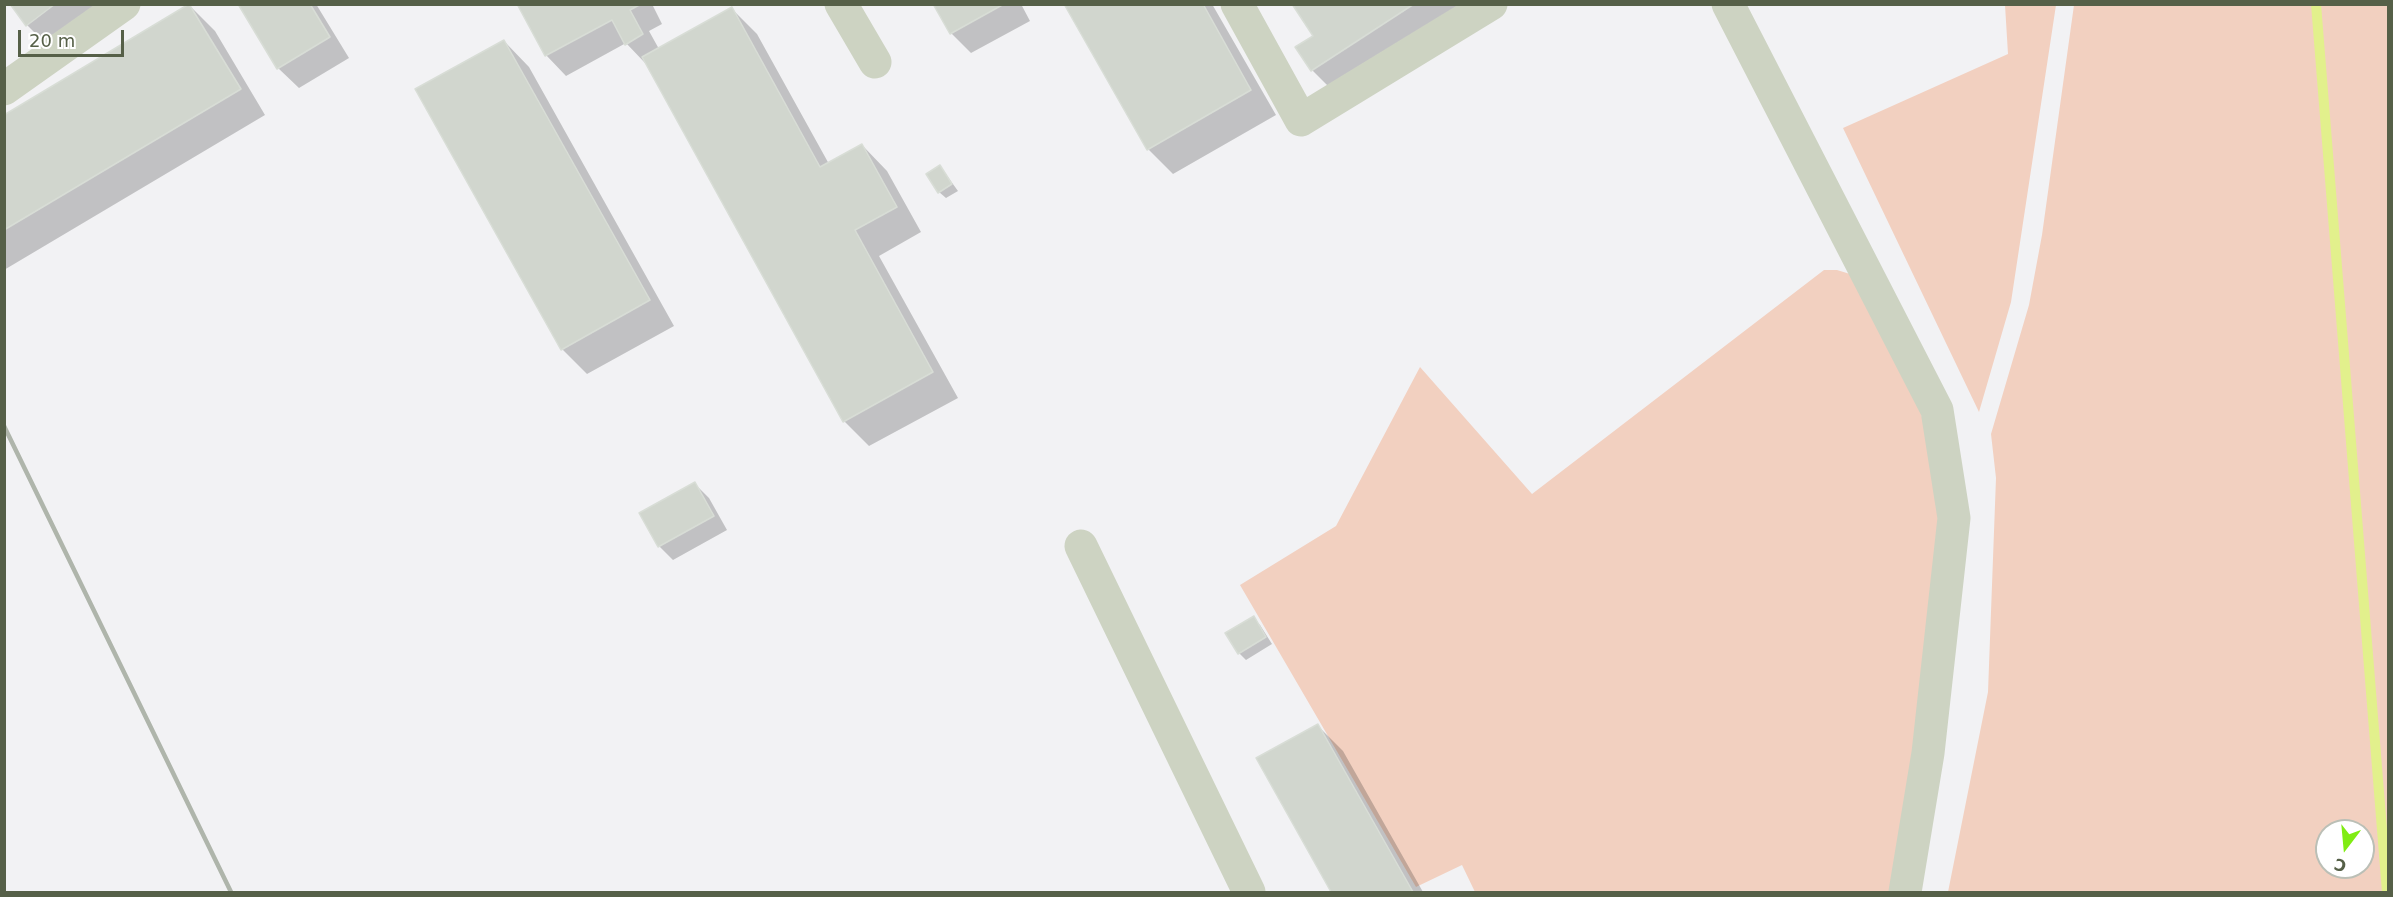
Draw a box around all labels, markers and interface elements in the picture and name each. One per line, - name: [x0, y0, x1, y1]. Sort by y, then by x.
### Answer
- scale bar: [21, 18, 128, 56]
- text: 20 m: [29, 30, 75, 51]
- north arrow: [2315, 819, 2375, 879]
- text: С: [2332, 854, 2349, 876]

